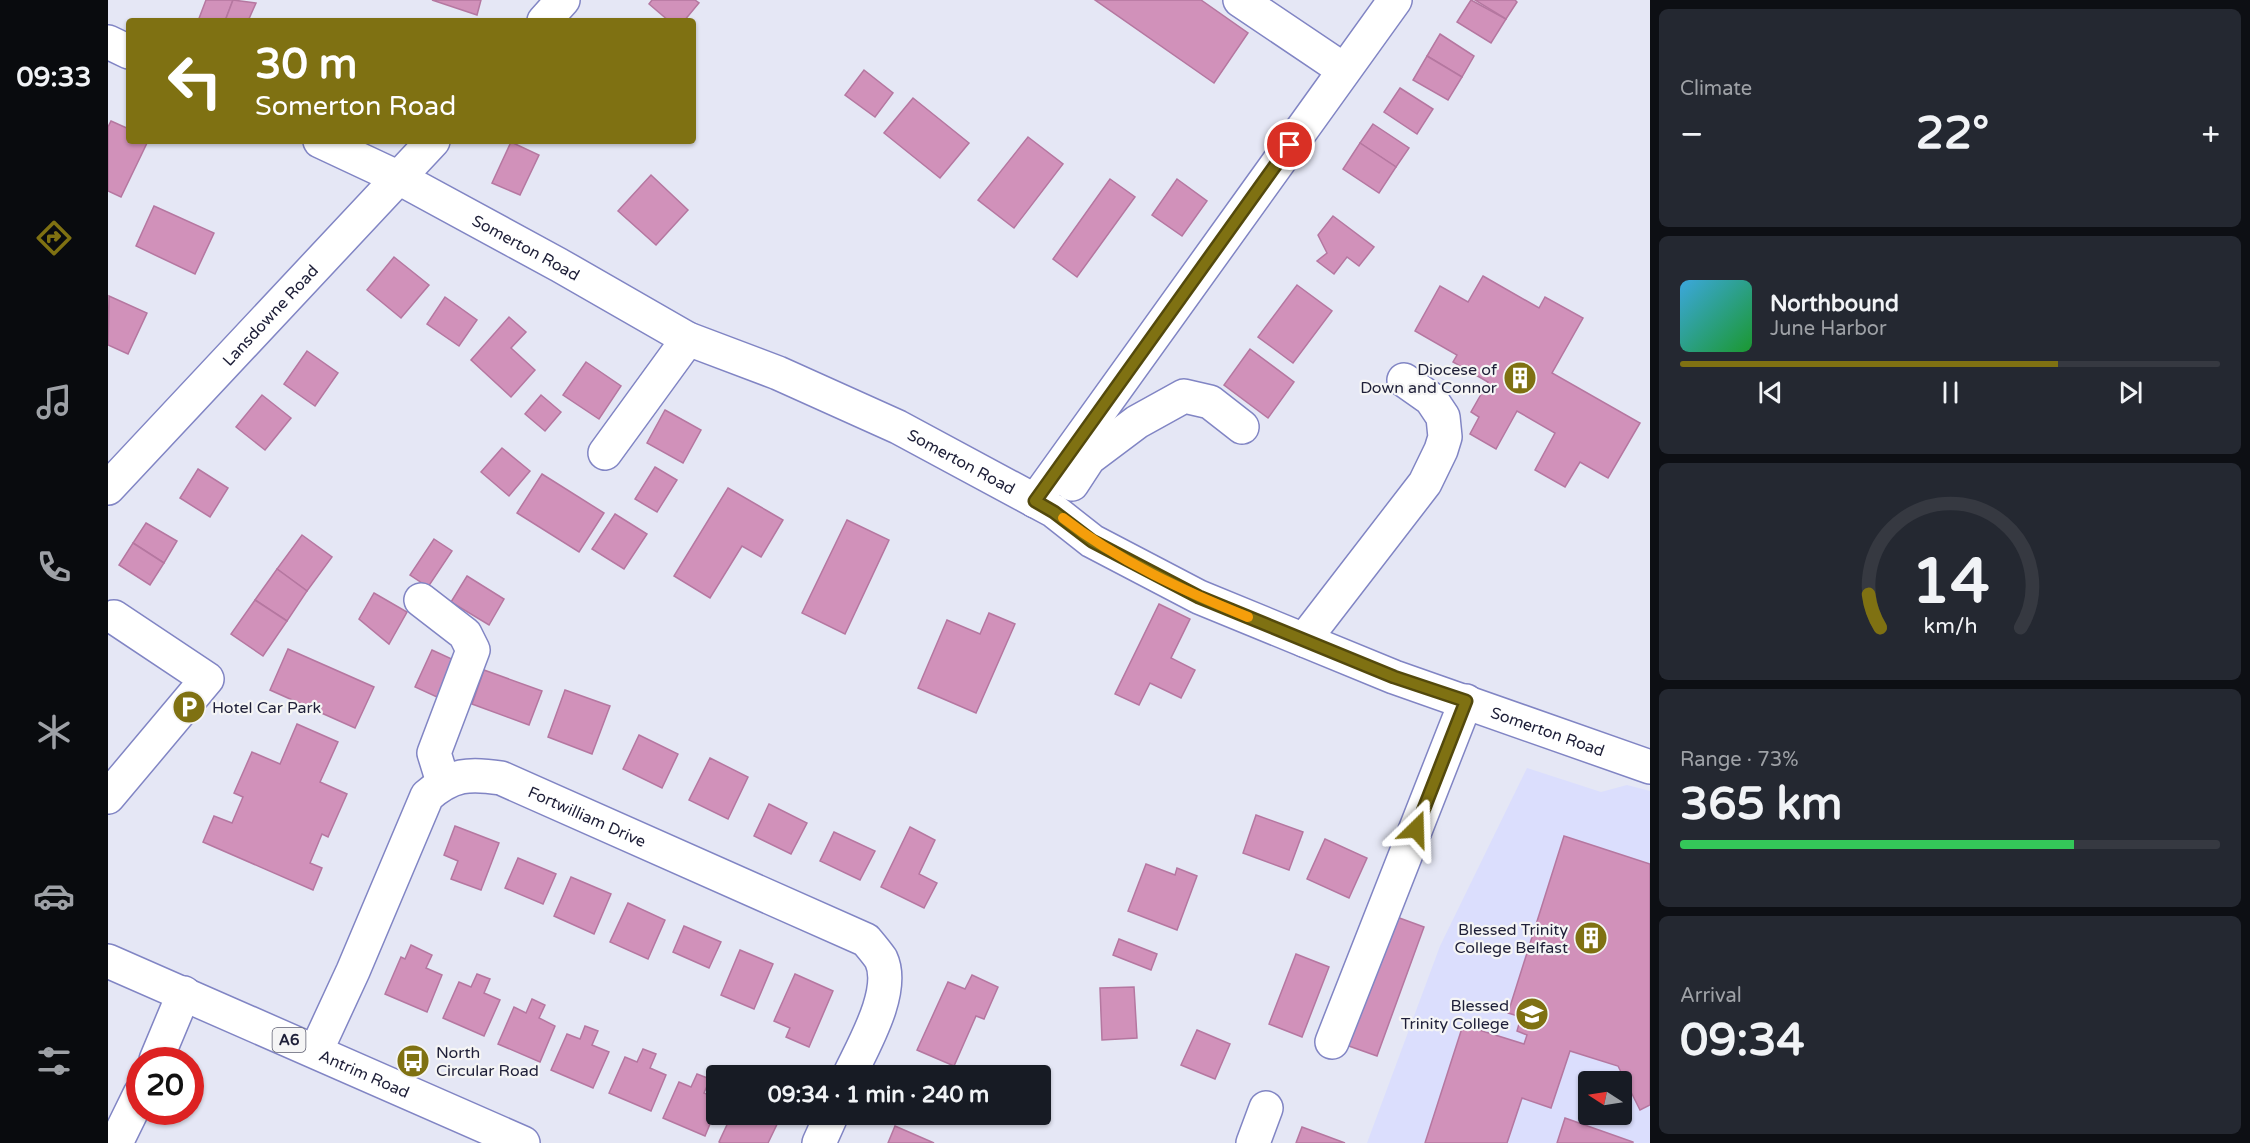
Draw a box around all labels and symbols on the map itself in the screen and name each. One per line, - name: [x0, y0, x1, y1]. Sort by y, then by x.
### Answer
- pin: [1264, 119, 1315, 170]
- street label: Somerton Road: [468, 211, 583, 286]
- street label: Lansdowne Road: [219, 261, 323, 370]
- place label: Diocese of Down and Connor: [1360, 360, 1498, 398]
- building icon: Diocese of Down and Connor: [1502, 360, 1538, 396]
- street label: Somerton Road: [904, 425, 1018, 499]
- parking icon: Hotel Car Park: [171, 689, 207, 725]
- place label: Hotel Car Park: [212, 698, 322, 718]
- street label: Somerton Road: [1488, 703, 1607, 761]
- street label: Fortwilliam Drive: [525, 782, 649, 852]
- position arrow: [1384, 797, 1448, 861]
- place label: Blessed Trinity College Belfast: [1454, 920, 1568, 958]
- building icon: Blessed Trinity College Belfast: [1573, 920, 1609, 956]
- place label: Blessed Trinity College: [1401, 996, 1509, 1034]
- school or university icon: Blessed Trinity College: [1514, 996, 1550, 1032]
- road number: A6: [272, 1028, 306, 1052]
- bus stop icon: North Circular Road: [395, 1043, 431, 1079]
- place label: North Circular Road: [436, 1043, 539, 1081]
- street label: Antrim Road: [316, 1046, 412, 1103]
- speed limit sign: 20: [126, 1047, 204, 1125]
- north arrow: [1578, 1071, 1632, 1125]

